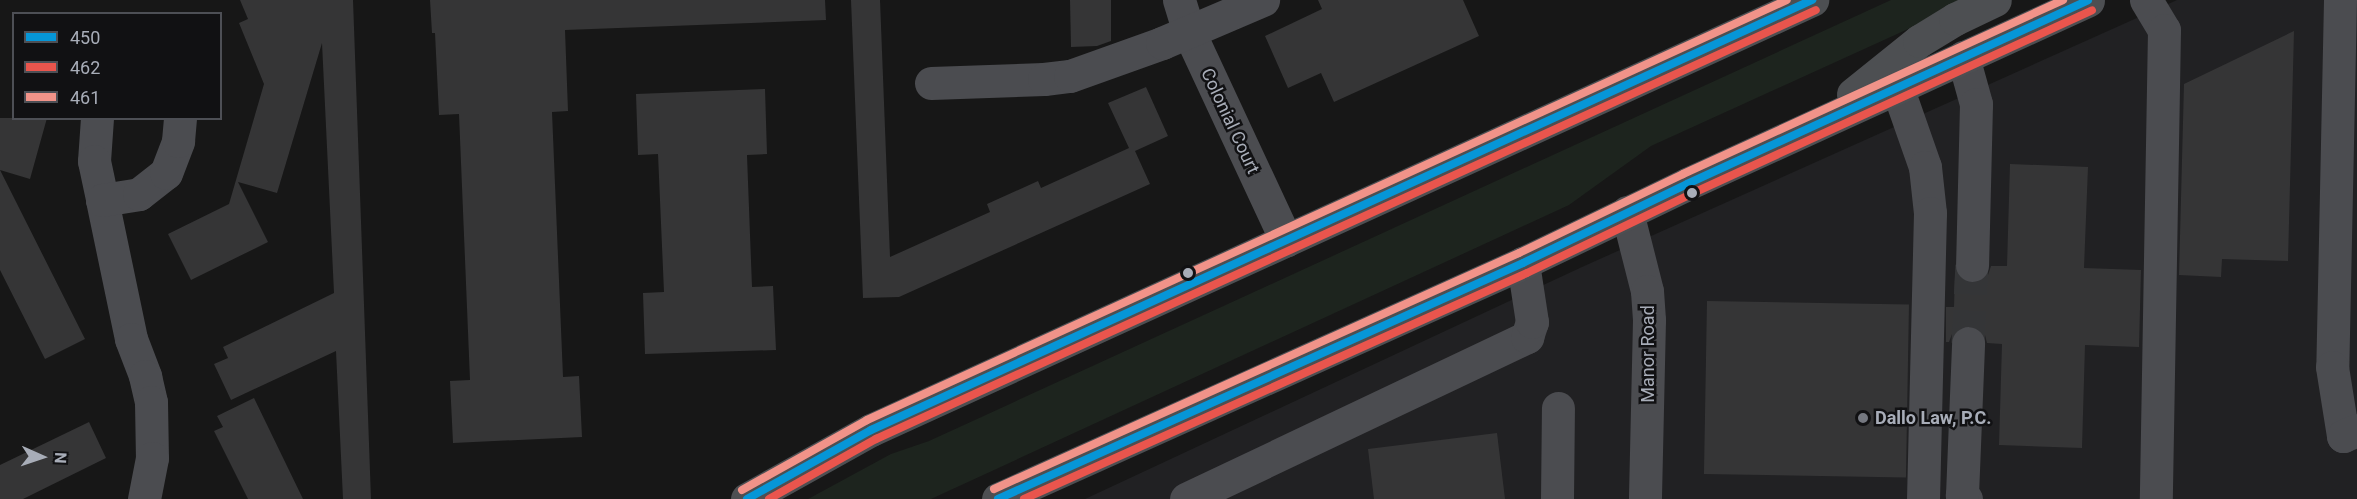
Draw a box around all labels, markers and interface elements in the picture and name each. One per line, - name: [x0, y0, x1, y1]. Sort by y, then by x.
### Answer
- legend: [12, 12, 222, 120]
- text: 450: [70, 27, 100, 48]
- text: 462: [70, 57, 100, 78]
- street label: Colonial Court: [1196, 65, 1264, 177]
- text: 461: [70, 87, 100, 108]
- unlabelled marker: [1686, 187, 1698, 199]
- unlabelled marker: [1182, 267, 1194, 279]
- street label: Manor Road: [1637, 305, 1659, 403]
- place label: Dallo Law, P.C.: [1875, 407, 1991, 429]
- marker: Dallo Law, P.C.: [1856, 411, 1870, 425]
- north arrow: [12, 427, 72, 487]
- text: N: [51, 452, 70, 464]

